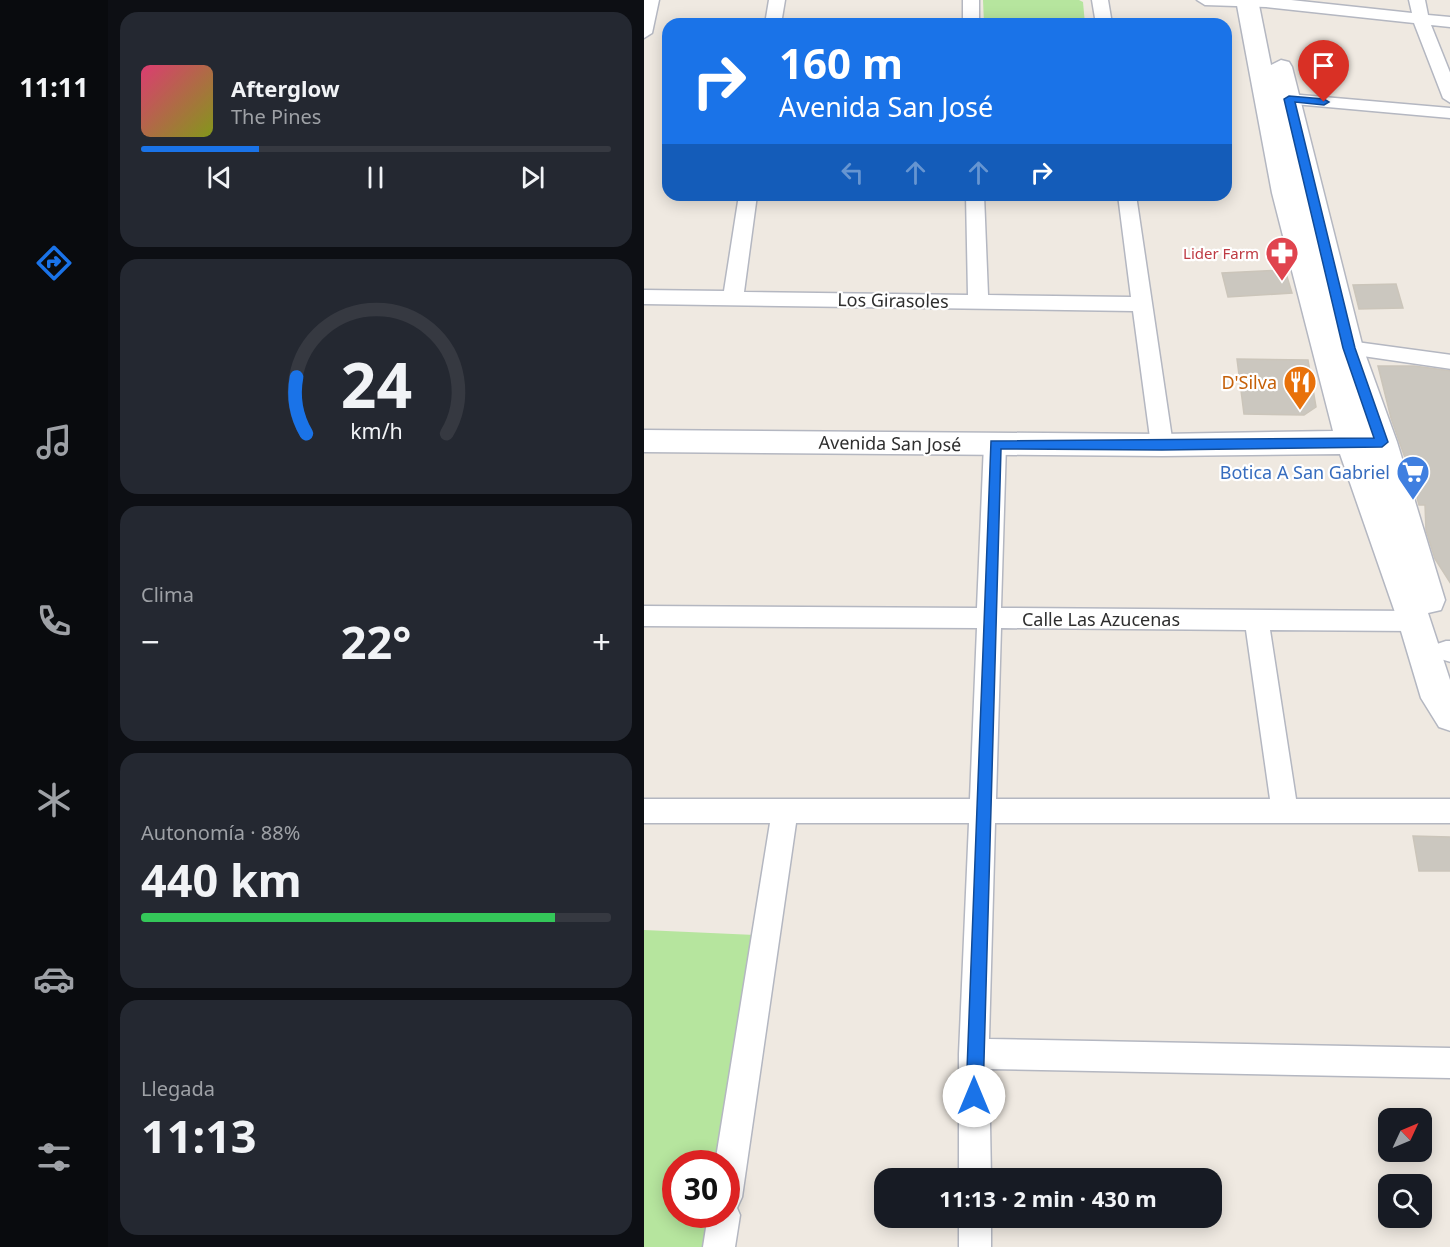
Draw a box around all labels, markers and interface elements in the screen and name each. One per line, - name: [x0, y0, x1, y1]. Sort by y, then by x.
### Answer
- text: 160 m: [779, 34, 903, 91]
- pin: [1298, 40, 1349, 102]
- icon: right: [680, 42, 758, 120]
- icon: arrive: [1307, 49, 1340, 82]
- text: 11:11: [19, 68, 89, 105]
- text: Afterglow: [231, 73, 340, 103]
- text: Avenida San José: [779, 88, 993, 125]
- text: The Pines: [231, 103, 321, 130]
- icon: left: [836, 156, 869, 189]
- icon: ahead: [899, 156, 932, 189]
- icon: ahead: [962, 156, 995, 189]
- icon: right: [1025, 156, 1058, 189]
- icon: previous: [203, 161, 236, 194]
- icon: pause: [359, 161, 392, 194]
- icon: next: [516, 161, 549, 194]
- pharmacy icon: Lider Farm: [1264, 235, 1300, 282]
- icon: directions: [33, 242, 75, 284]
- place label: Lider Farm: [1183, 243, 1259, 263]
- street label: Los Girasoles: [837, 287, 949, 313]
- text: 24: [340, 341, 412, 426]
- restaurant icon: D'Silva: [1282, 364, 1318, 411]
- place label: D'Silva: [1221, 370, 1277, 394]
- text: km/h: [350, 416, 402, 445]
- icon: music: [33, 421, 75, 463]
- street label: Avenida San José: [818, 430, 962, 456]
- supermarket icon: Botica A San Gabriel: [1395, 454, 1431, 501]
- place label: Botica A San Gabriel: [1220, 460, 1390, 484]
- text: Clima: [141, 581, 194, 608]
- icon: phone: [33, 600, 75, 642]
- street label: Calle Las Azucenas: [1022, 607, 1180, 631]
- text: 22°: [341, 611, 411, 672]
- text: −: [141, 619, 160, 664]
- text: +: [592, 619, 611, 664]
- icon: climate: [33, 779, 75, 821]
- text: Autonomía · 88%: [141, 819, 300, 846]
- text: 440 km: [141, 849, 302, 910]
- icon: car: [33, 958, 75, 1000]
- position arrow: [942, 1064, 1006, 1128]
- text: Llegada: [141, 1075, 215, 1102]
- text: 11:13: [141, 1105, 257, 1166]
- north arrow: [1378, 1108, 1432, 1162]
- map controls: [1378, 1108, 1432, 1228]
- icon: filters: [33, 1136, 75, 1178]
- speed limit sign: 30: [662, 1150, 740, 1228]
- button: search: [1378, 1174, 1432, 1228]
- text: 11:13 · 2 min · 430 m: [939, 1183, 1157, 1213]

